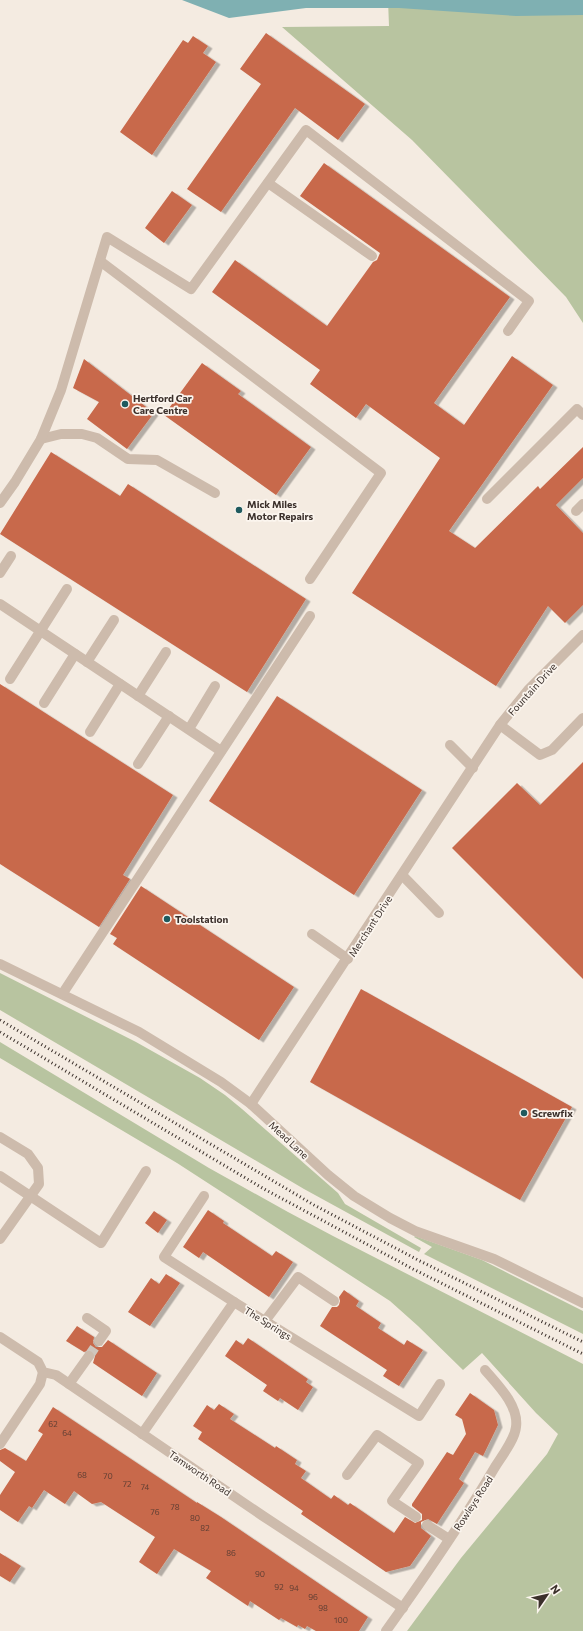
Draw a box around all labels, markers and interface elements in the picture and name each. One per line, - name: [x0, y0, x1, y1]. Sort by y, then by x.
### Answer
- place label: Hertford Car Care Centre: [133, 392, 192, 416]
- marker: Hertford Car Care Centre: [120, 399, 130, 409]
- place label: Mick Miles Motor Repairs: [247, 498, 313, 522]
- marker: Mick Miles Motor Repairs: [234, 505, 244, 515]
- street label: Fountain Drive: [505, 660, 559, 718]
- street label: Merchant Drive: [346, 893, 394, 959]
- place label: Toolstation: [175, 913, 228, 925]
- marker: Toolstation: [162, 914, 172, 924]
- place label: Screwfix: [532, 1107, 573, 1119]
- marker: Screwfix: [519, 1108, 529, 1118]
- street label: Mead Lane: [267, 1119, 311, 1161]
- street label: The Springs: [242, 1304, 294, 1342]
- house number: 62: [48, 1419, 58, 1429]
- house number: 64: [62, 1428, 72, 1438]
- street label: Tamworth Road: [167, 1448, 234, 1498]
- house number: 68: [77, 1470, 87, 1480]
- house number: 70: [103, 1471, 113, 1481]
- street label: Rowleys Road: [451, 1473, 495, 1533]
- house number: 72: [123, 1479, 132, 1489]
- house number: 74: [141, 1482, 149, 1492]
- house number: 78: [170, 1502, 180, 1512]
- house number: 76: [150, 1507, 160, 1517]
- house number: 80: [190, 1513, 200, 1523]
- house number: 82: [200, 1523, 210, 1533]
- house number: 86: [226, 1548, 236, 1558]
- house number: 90: [255, 1569, 265, 1579]
- north arrow: [527, 1575, 567, 1615]
- house number: 92: [274, 1582, 284, 1592]
- text: N: [548, 1582, 563, 1596]
- house number: 94: [289, 1583, 299, 1593]
- house number: 96: [308, 1592, 318, 1602]
- house number: 98: [318, 1603, 328, 1613]
- house number: 100: [334, 1615, 348, 1625]

